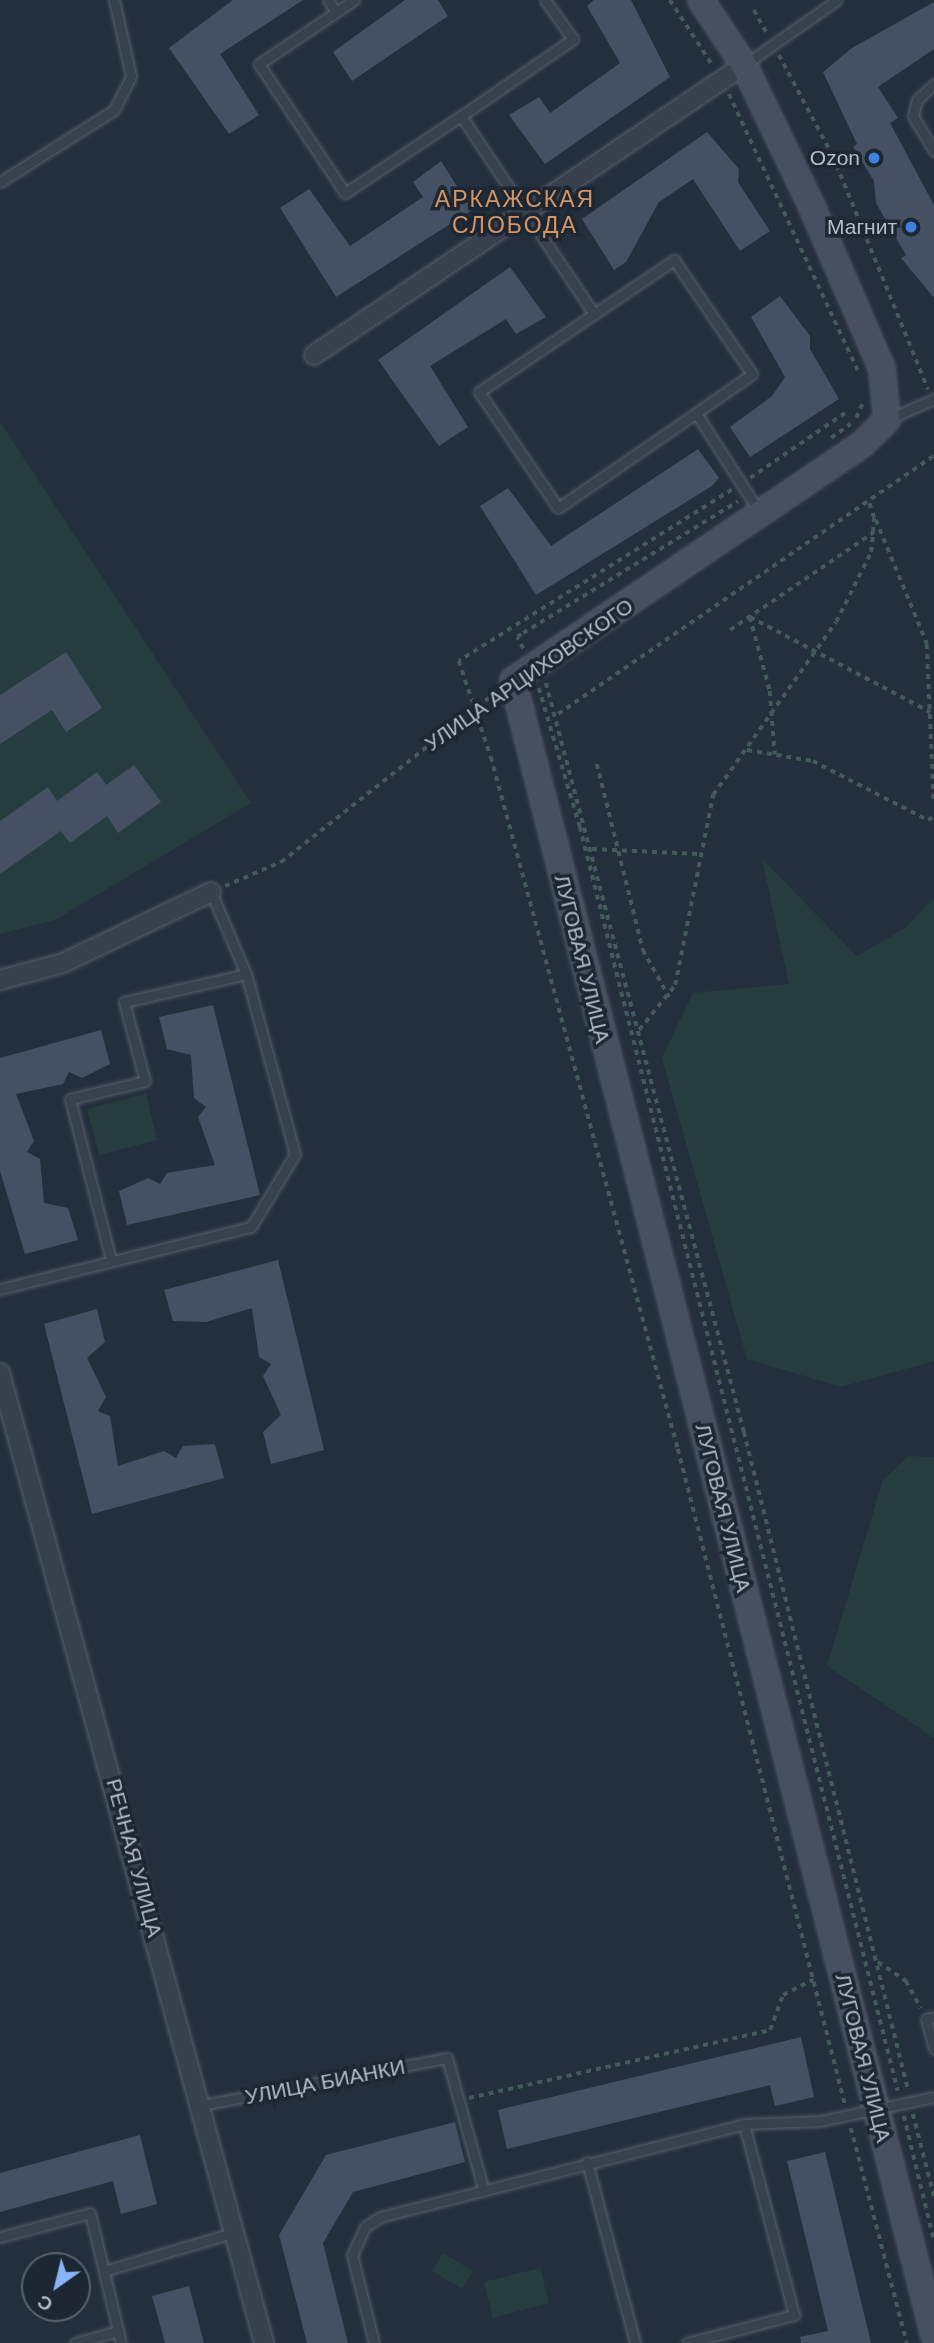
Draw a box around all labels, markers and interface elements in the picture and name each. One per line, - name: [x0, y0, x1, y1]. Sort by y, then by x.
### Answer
- place label: Ozon: [810, 145, 860, 171]
- marker: Ozon: [866, 150, 882, 166]
- district label: АРКАЖСКАЯ СЛОБОДА: [436, 185, 594, 239]
- place label: Магнит: [827, 214, 897, 240]
- marker: Магнит: [903, 219, 919, 235]
- street label: УЛИЦА АРЦИХОВСКОГО: [420, 593, 638, 757]
- street label: ЛУГОВАЯ УЛИЦА: [549, 872, 615, 1046]
- street label: ЛУГОВАЯ УЛИЦА: [690, 1421, 756, 1595]
- street label: РЕЧНАЯ УЛИЦА: [101, 1776, 167, 1940]
- street label: ЛУГОВАЯ УЛИЦА: [830, 1971, 896, 2145]
- street label: УЛИЦА БИАНКИ: [243, 2054, 407, 2110]
- north arrow: [21, 2252, 91, 2322]
- text: С: [34, 2291, 57, 2316]

